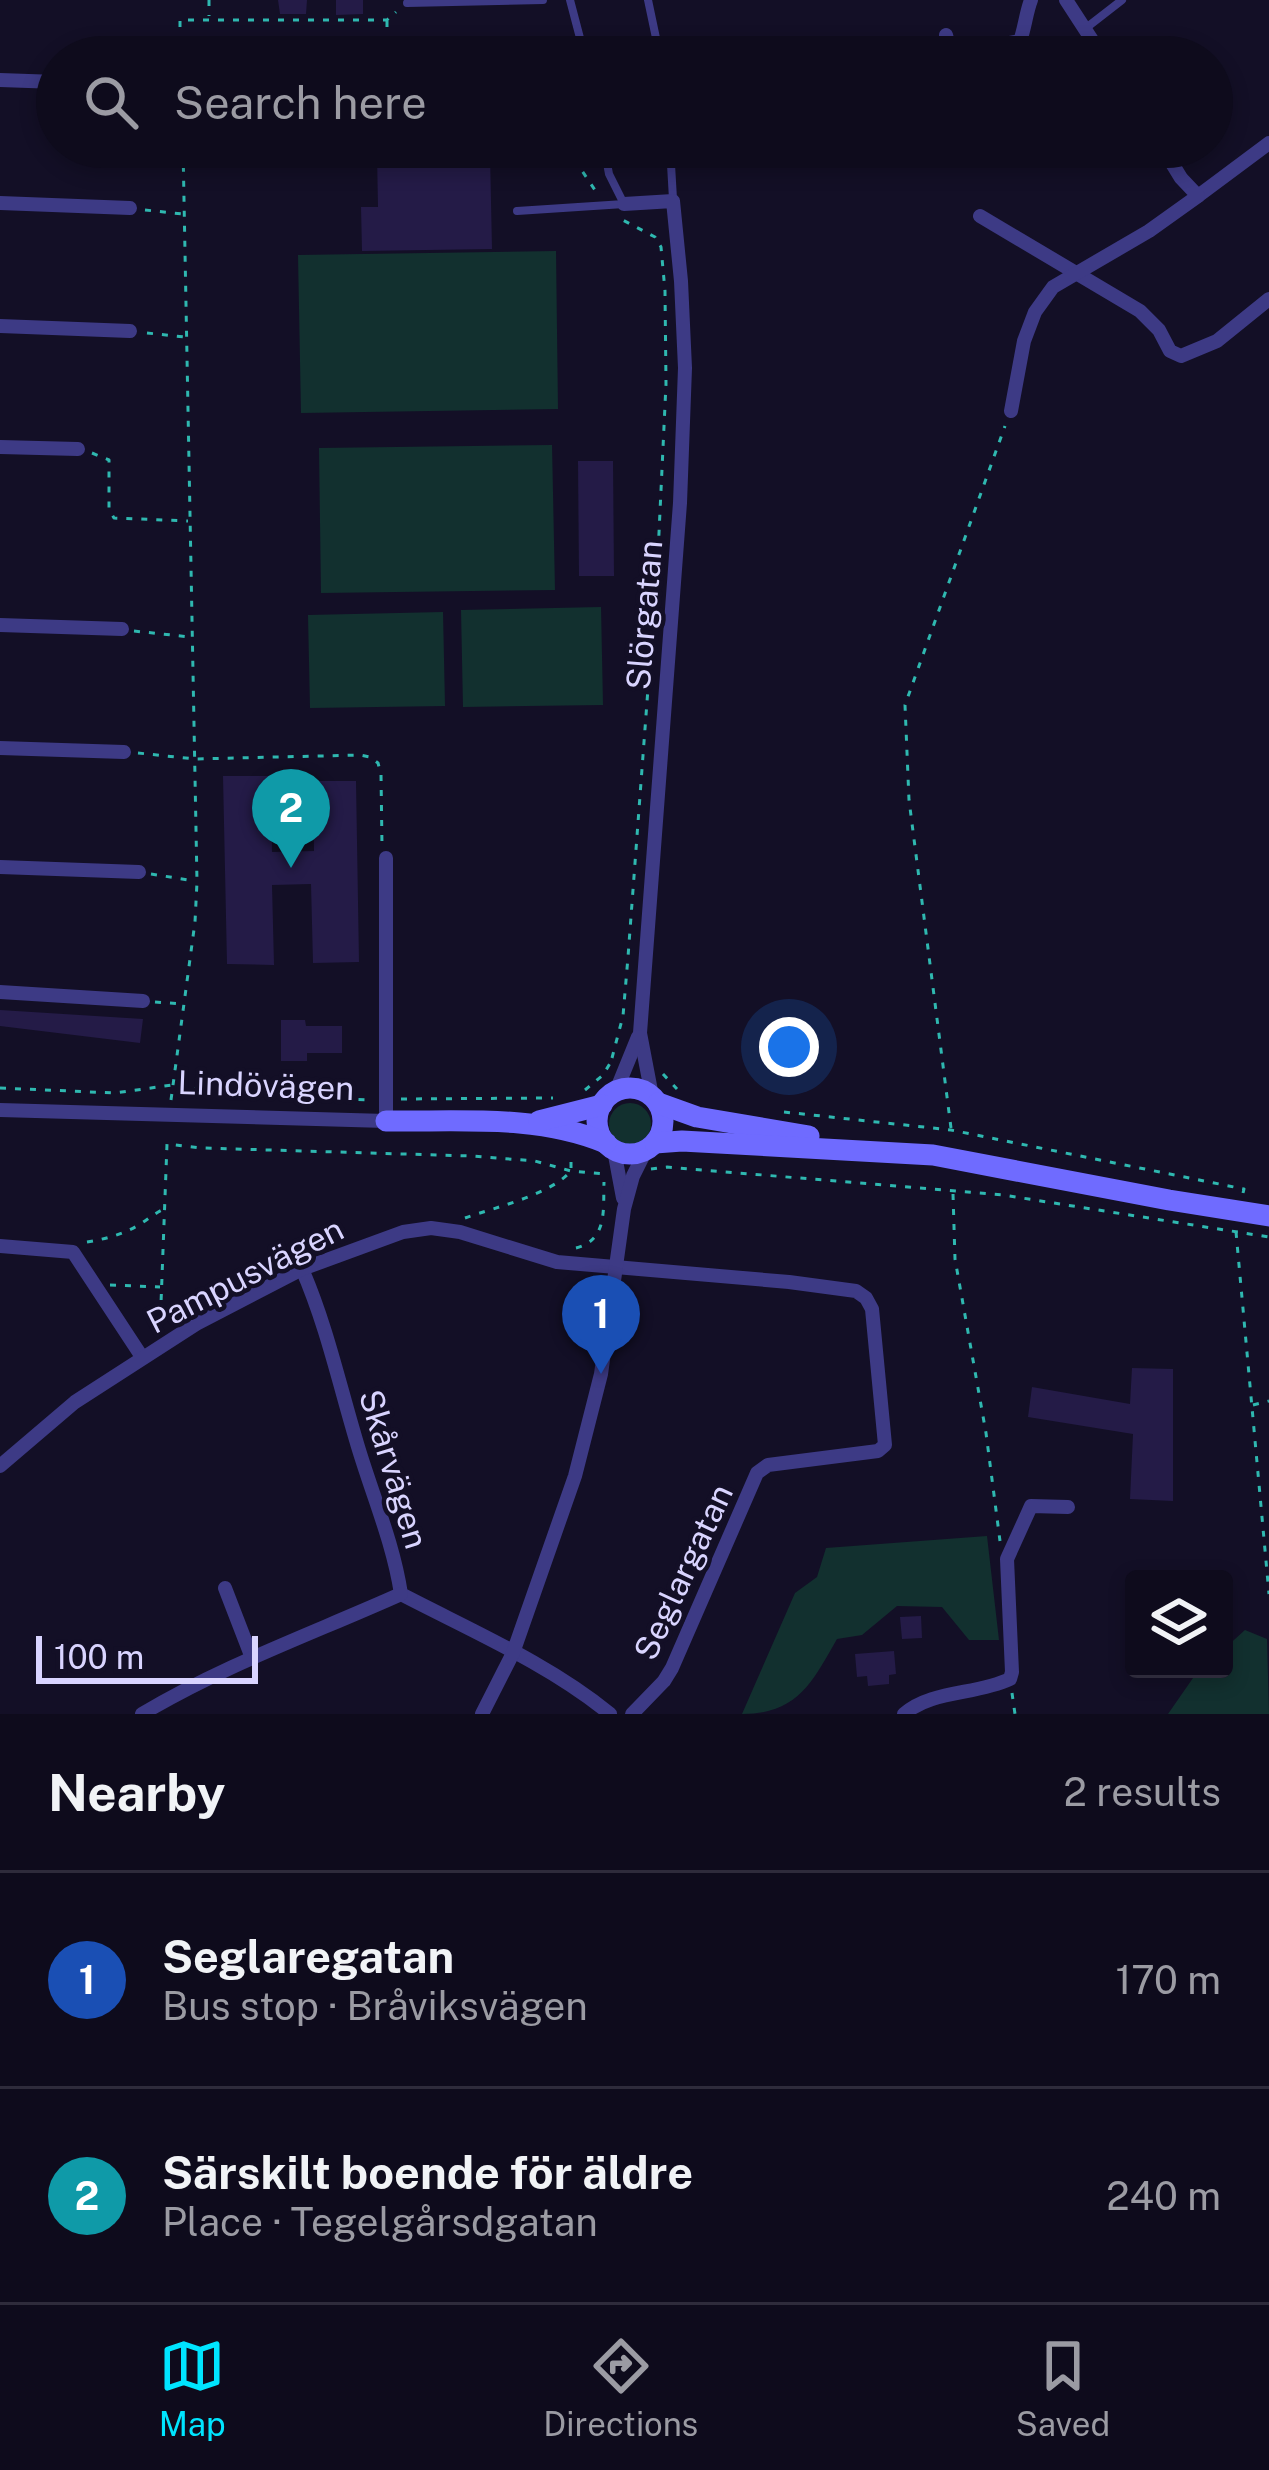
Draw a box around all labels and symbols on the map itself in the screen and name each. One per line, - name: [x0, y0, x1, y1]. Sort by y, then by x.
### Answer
- street label: Slörgatan: [619, 539, 669, 691]
- pin: 2: [252, 769, 330, 868]
- your location: [759, 1017, 819, 1077]
- street label: Lindövägen: [177, 1063, 355, 1107]
- street label: Pampusvägen: [141, 1209, 349, 1341]
- pin: 1: [562, 1275, 640, 1374]
- street label: Skårvägen: [352, 1385, 436, 1553]
- street label: Seglargatan: [626, 1478, 740, 1666]
- scale bar: [36, 1630, 258, 1683]

